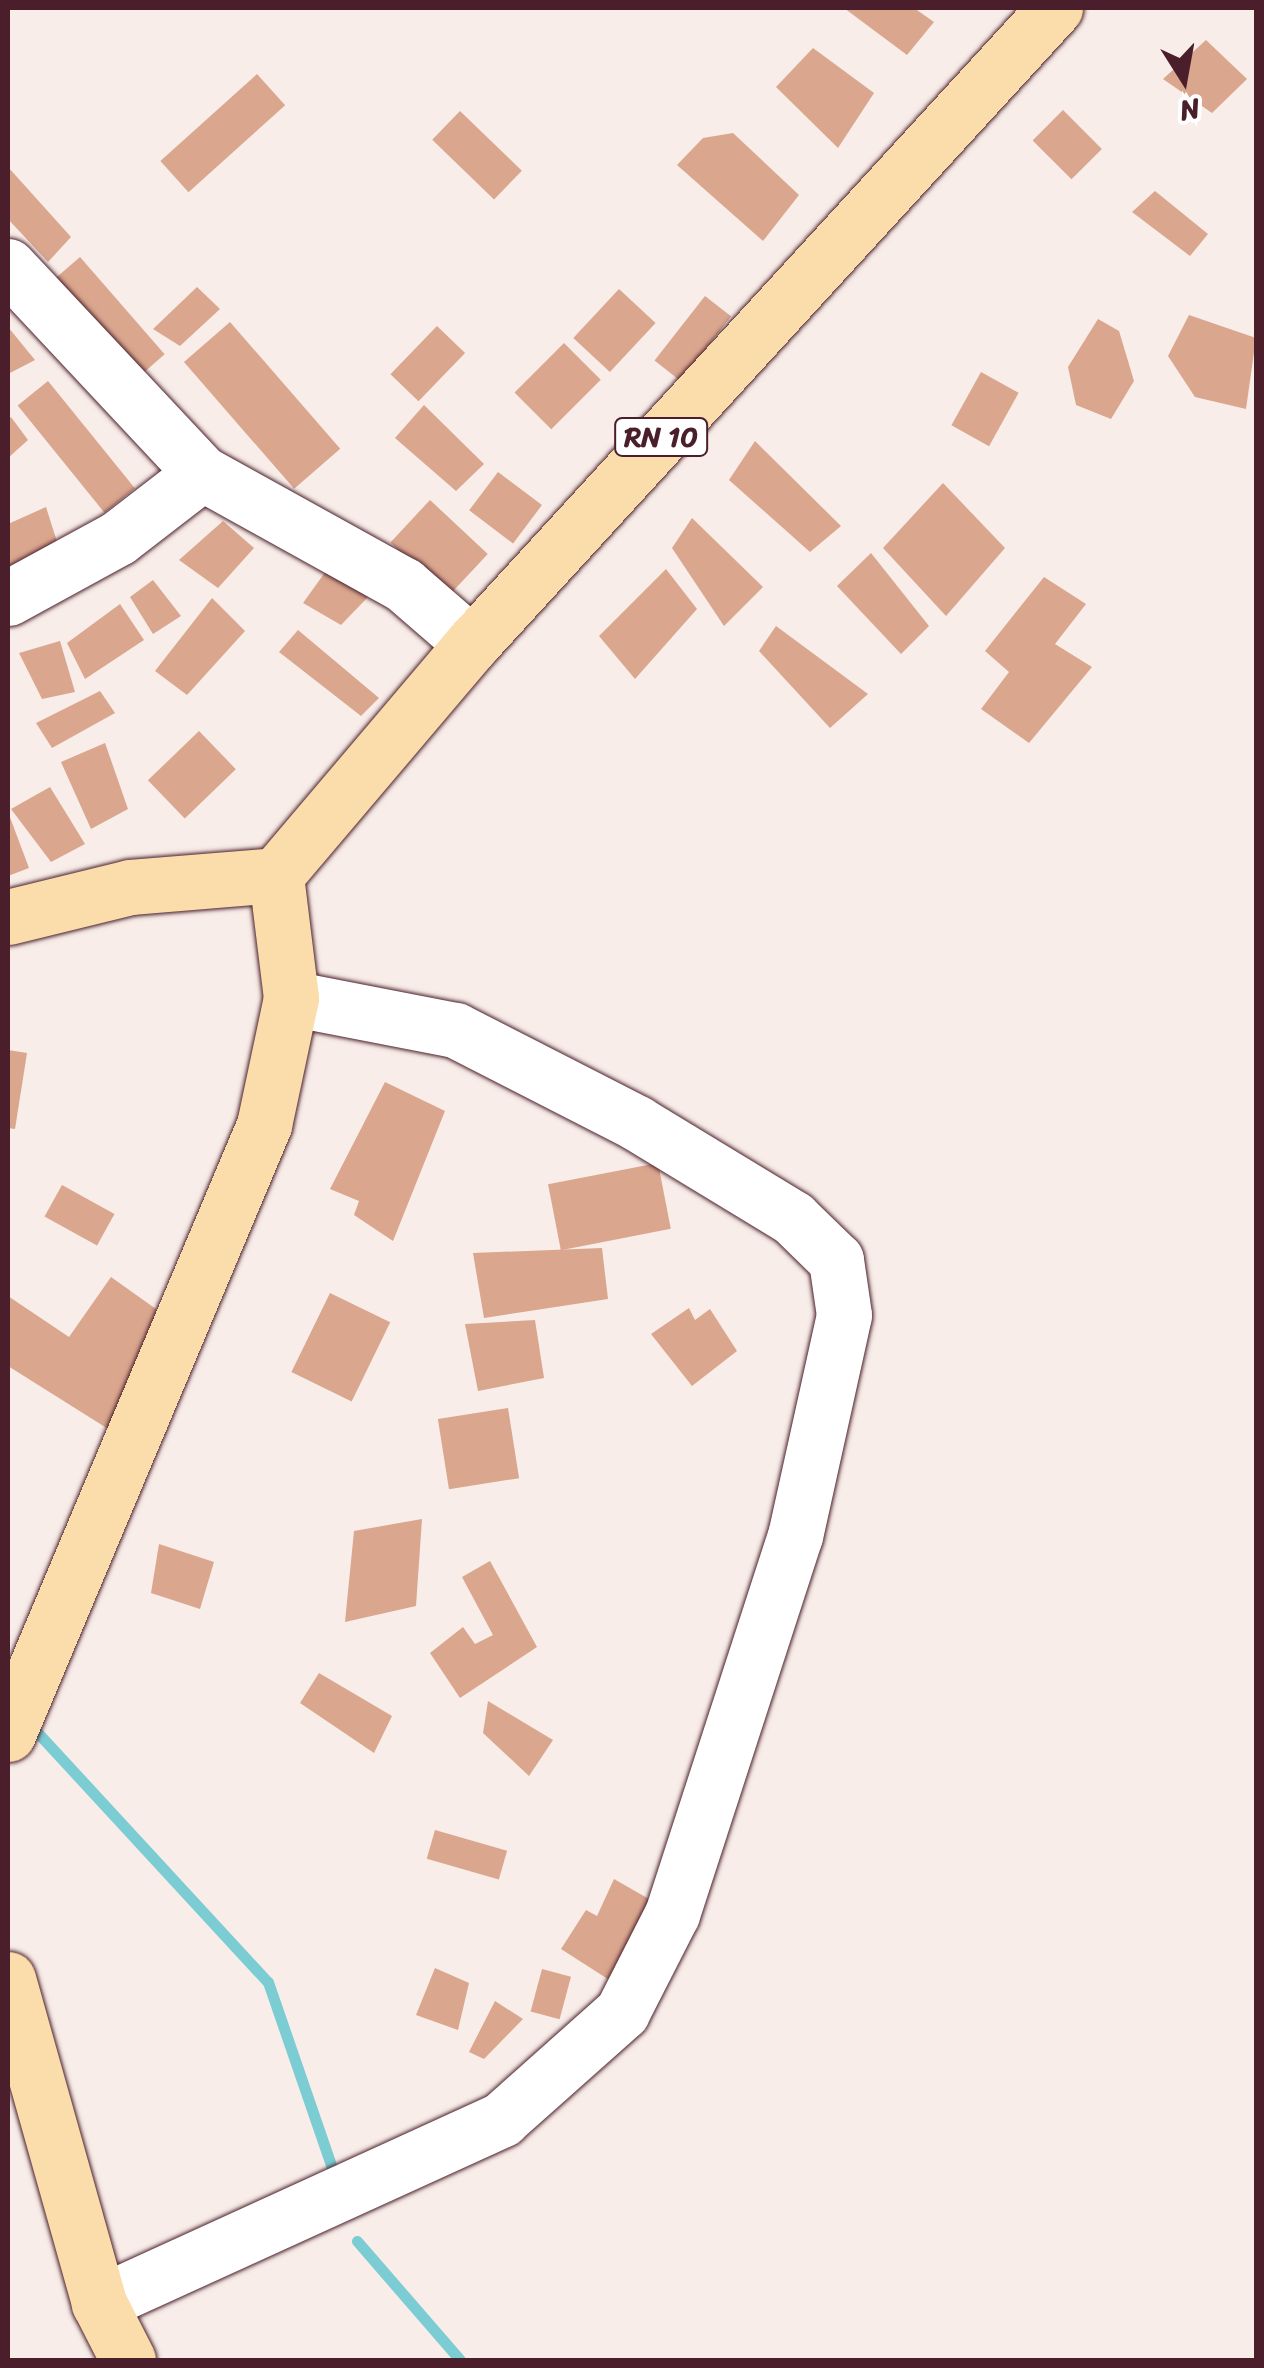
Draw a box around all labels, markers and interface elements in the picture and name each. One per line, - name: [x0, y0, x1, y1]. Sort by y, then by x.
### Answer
- north arrow: [1134, 30, 1234, 130]
- text: N: [1176, 84, 1204, 136]
- road number: RN 10: [614, 414, 708, 460]

